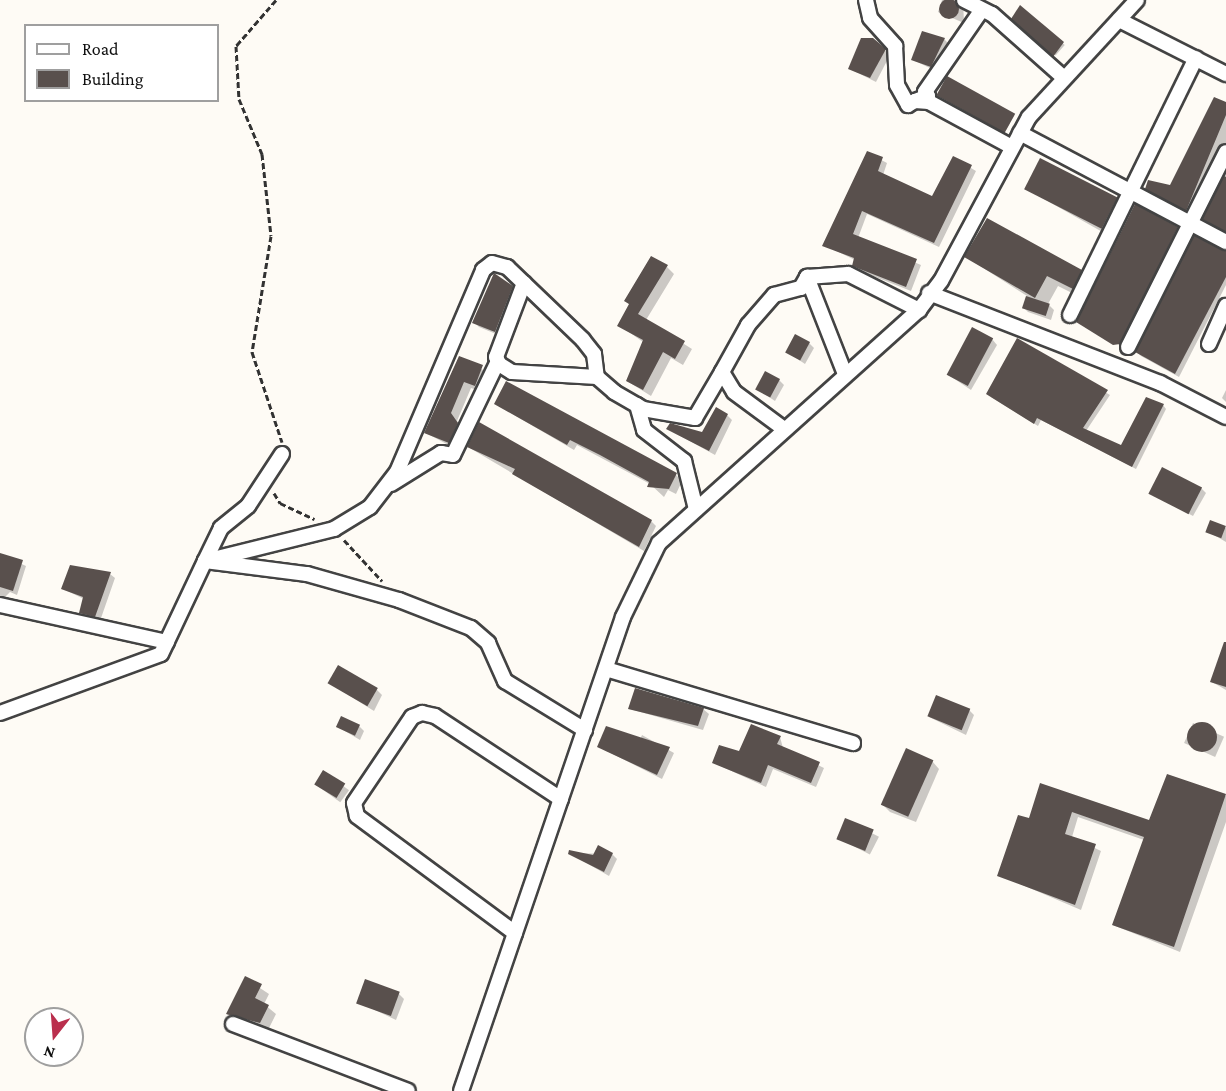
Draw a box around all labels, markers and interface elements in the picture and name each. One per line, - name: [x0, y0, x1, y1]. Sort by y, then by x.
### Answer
- legend: [24, 24, 219, 102]
- text: Road: [82, 39, 119, 59]
- text: Building: [82, 69, 143, 89]
- north arrow: [24, 1007, 84, 1067]
- text: N: [41, 1043, 57, 1063]

